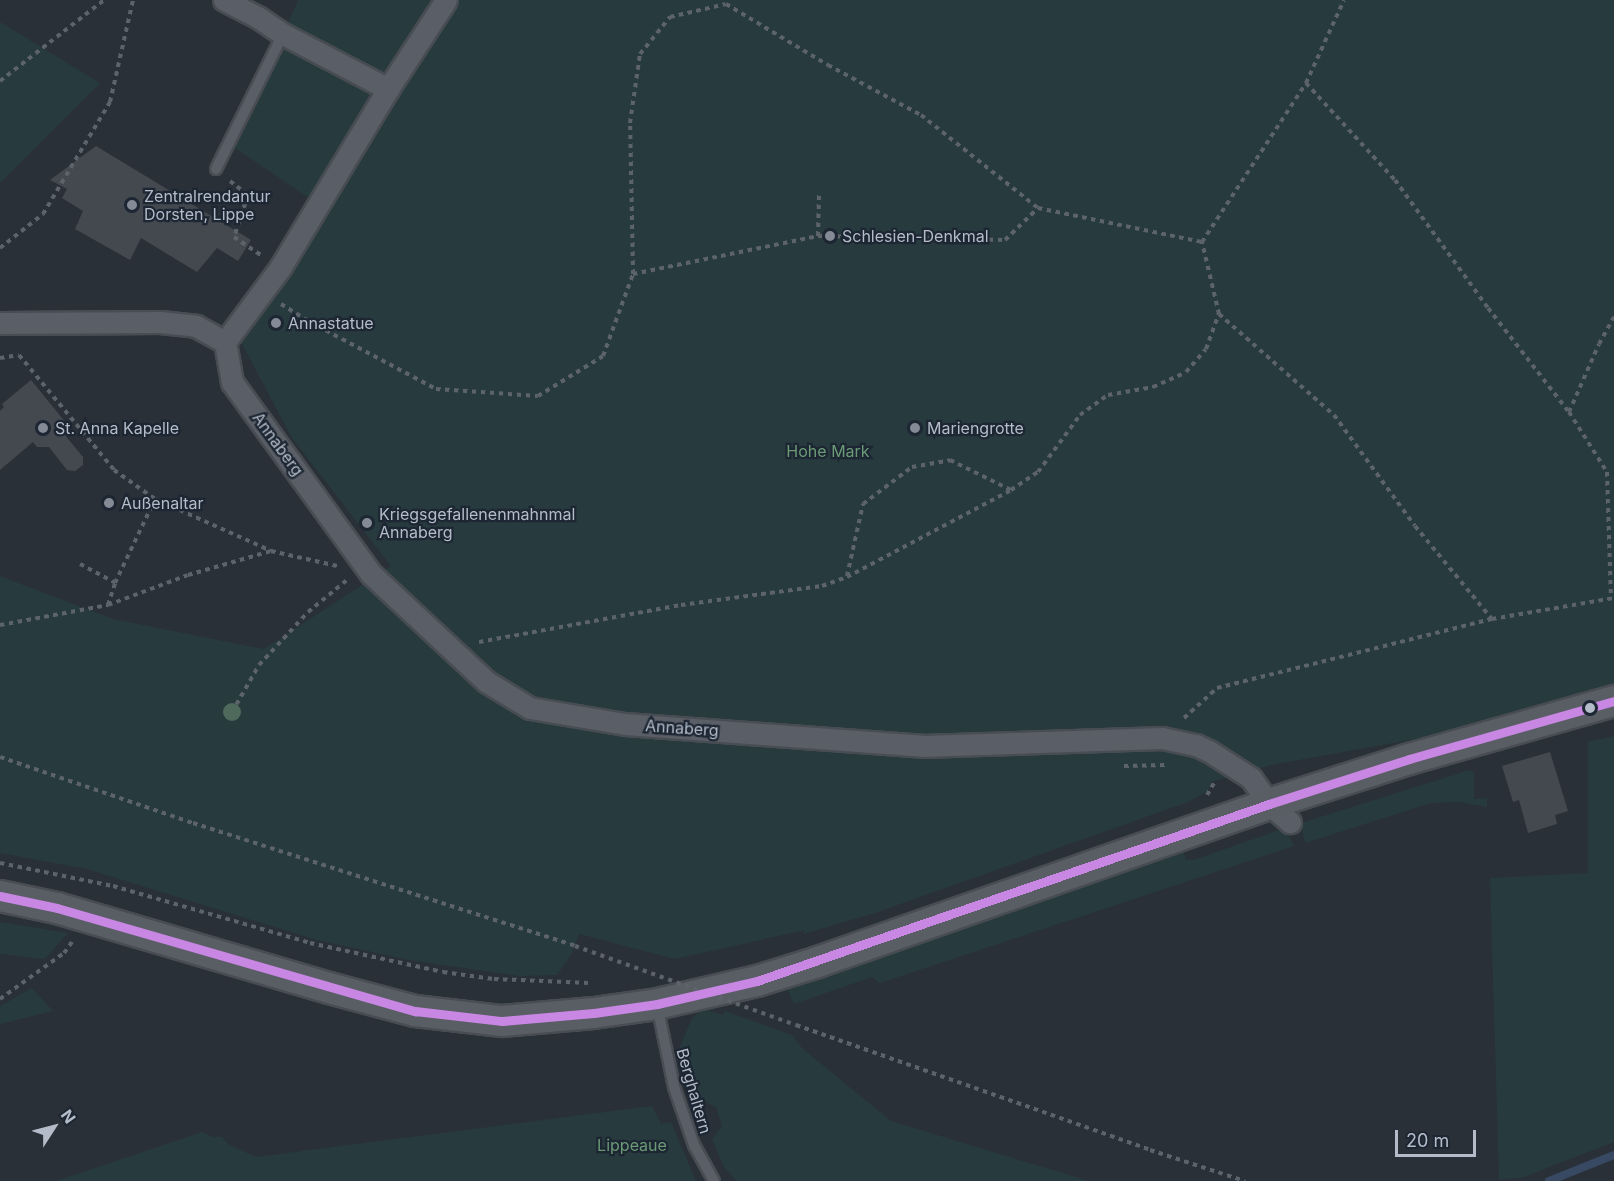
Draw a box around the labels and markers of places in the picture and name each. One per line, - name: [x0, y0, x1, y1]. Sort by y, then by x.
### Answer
- place label: Zentralrendantur Dorsten, Lippe: [144, 186, 270, 224]
- marker: Zentralrendantur Dorsten, Lippe: [125, 198, 139, 212]
- place label: Schlesien-Denkmal: [842, 226, 989, 246]
- marker: Schlesien-Denkmal: [823, 229, 837, 243]
- place label: Annastatue: [288, 313, 374, 333]
- marker: Annastatue: [269, 316, 283, 330]
- place label: St. Anna Kapelle: [55, 418, 179, 438]
- place label: Mariengrotte: [927, 418, 1024, 438]
- marker: St. Anna Kapelle: [36, 421, 50, 435]
- marker: Mariengrotte: [908, 421, 922, 435]
- place label: Außenaltar: [121, 493, 204, 513]
- marker: Außenaltar: [102, 496, 116, 510]
- place label: Kriegsgefallenenmahnmal Annaberg: [379, 504, 575, 542]
- marker: Kriegsgefallenenmahnmal Annaberg: [360, 516, 374, 530]
- unlabelled marker: [1584, 702, 1596, 714]

